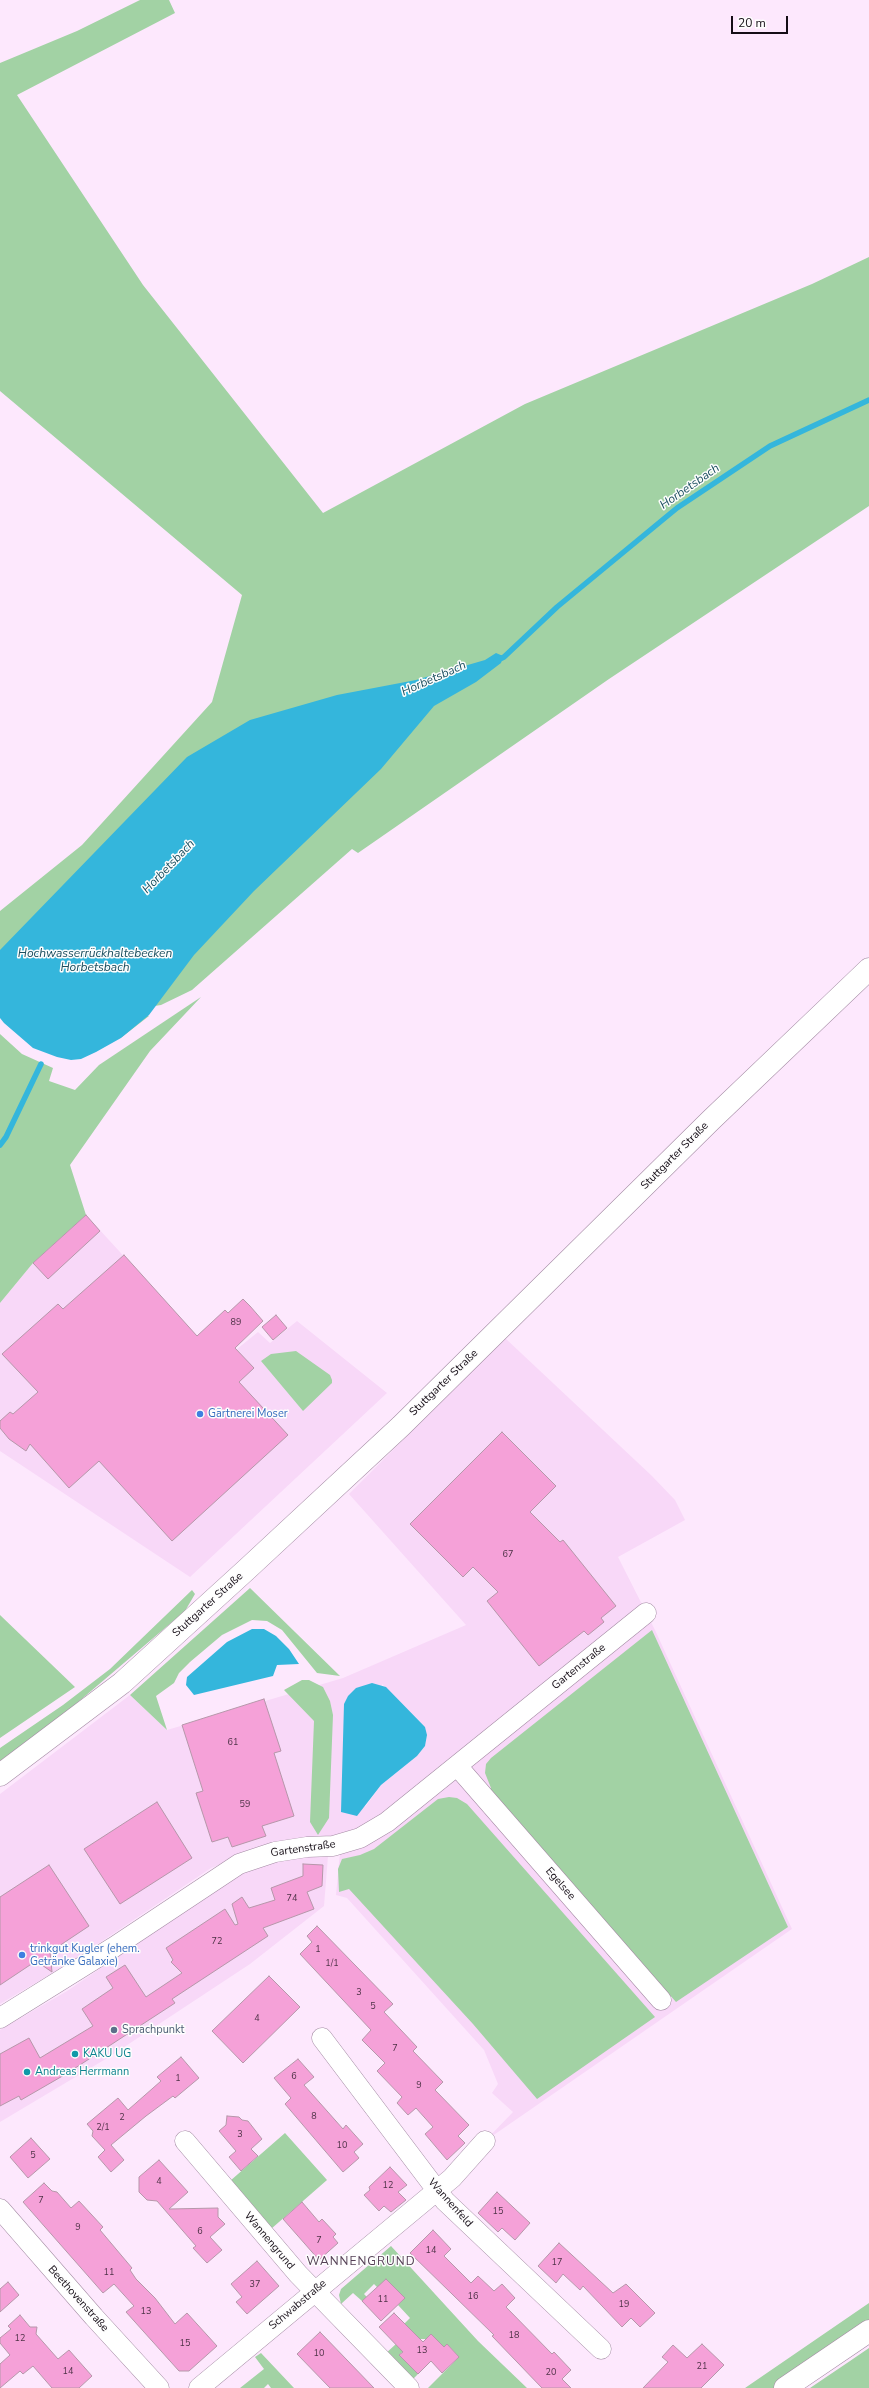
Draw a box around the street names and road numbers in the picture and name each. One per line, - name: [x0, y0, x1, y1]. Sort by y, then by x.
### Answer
- street label: Stuttgarter Straße: [638, 1119, 712, 1193]
- street label: Stuttgarter Straße: [407, 1347, 481, 1419]
- street label: Stuttgarter Straße: [170, 1570, 246, 1640]
- street label: Gartenstraße: [549, 1641, 609, 1693]
- street label: Gartenstraße: [270, 1838, 336, 1860]
- street label: Egelsee: [542, 1865, 578, 1903]
- street label: Wannenfeld: [425, 2176, 475, 2230]
- street label: Wannengrund: [241, 2210, 297, 2272]
- street label: Beethovenstraße: [45, 2263, 111, 2335]
- street label: Schwabstraße: [267, 2277, 329, 2333]

